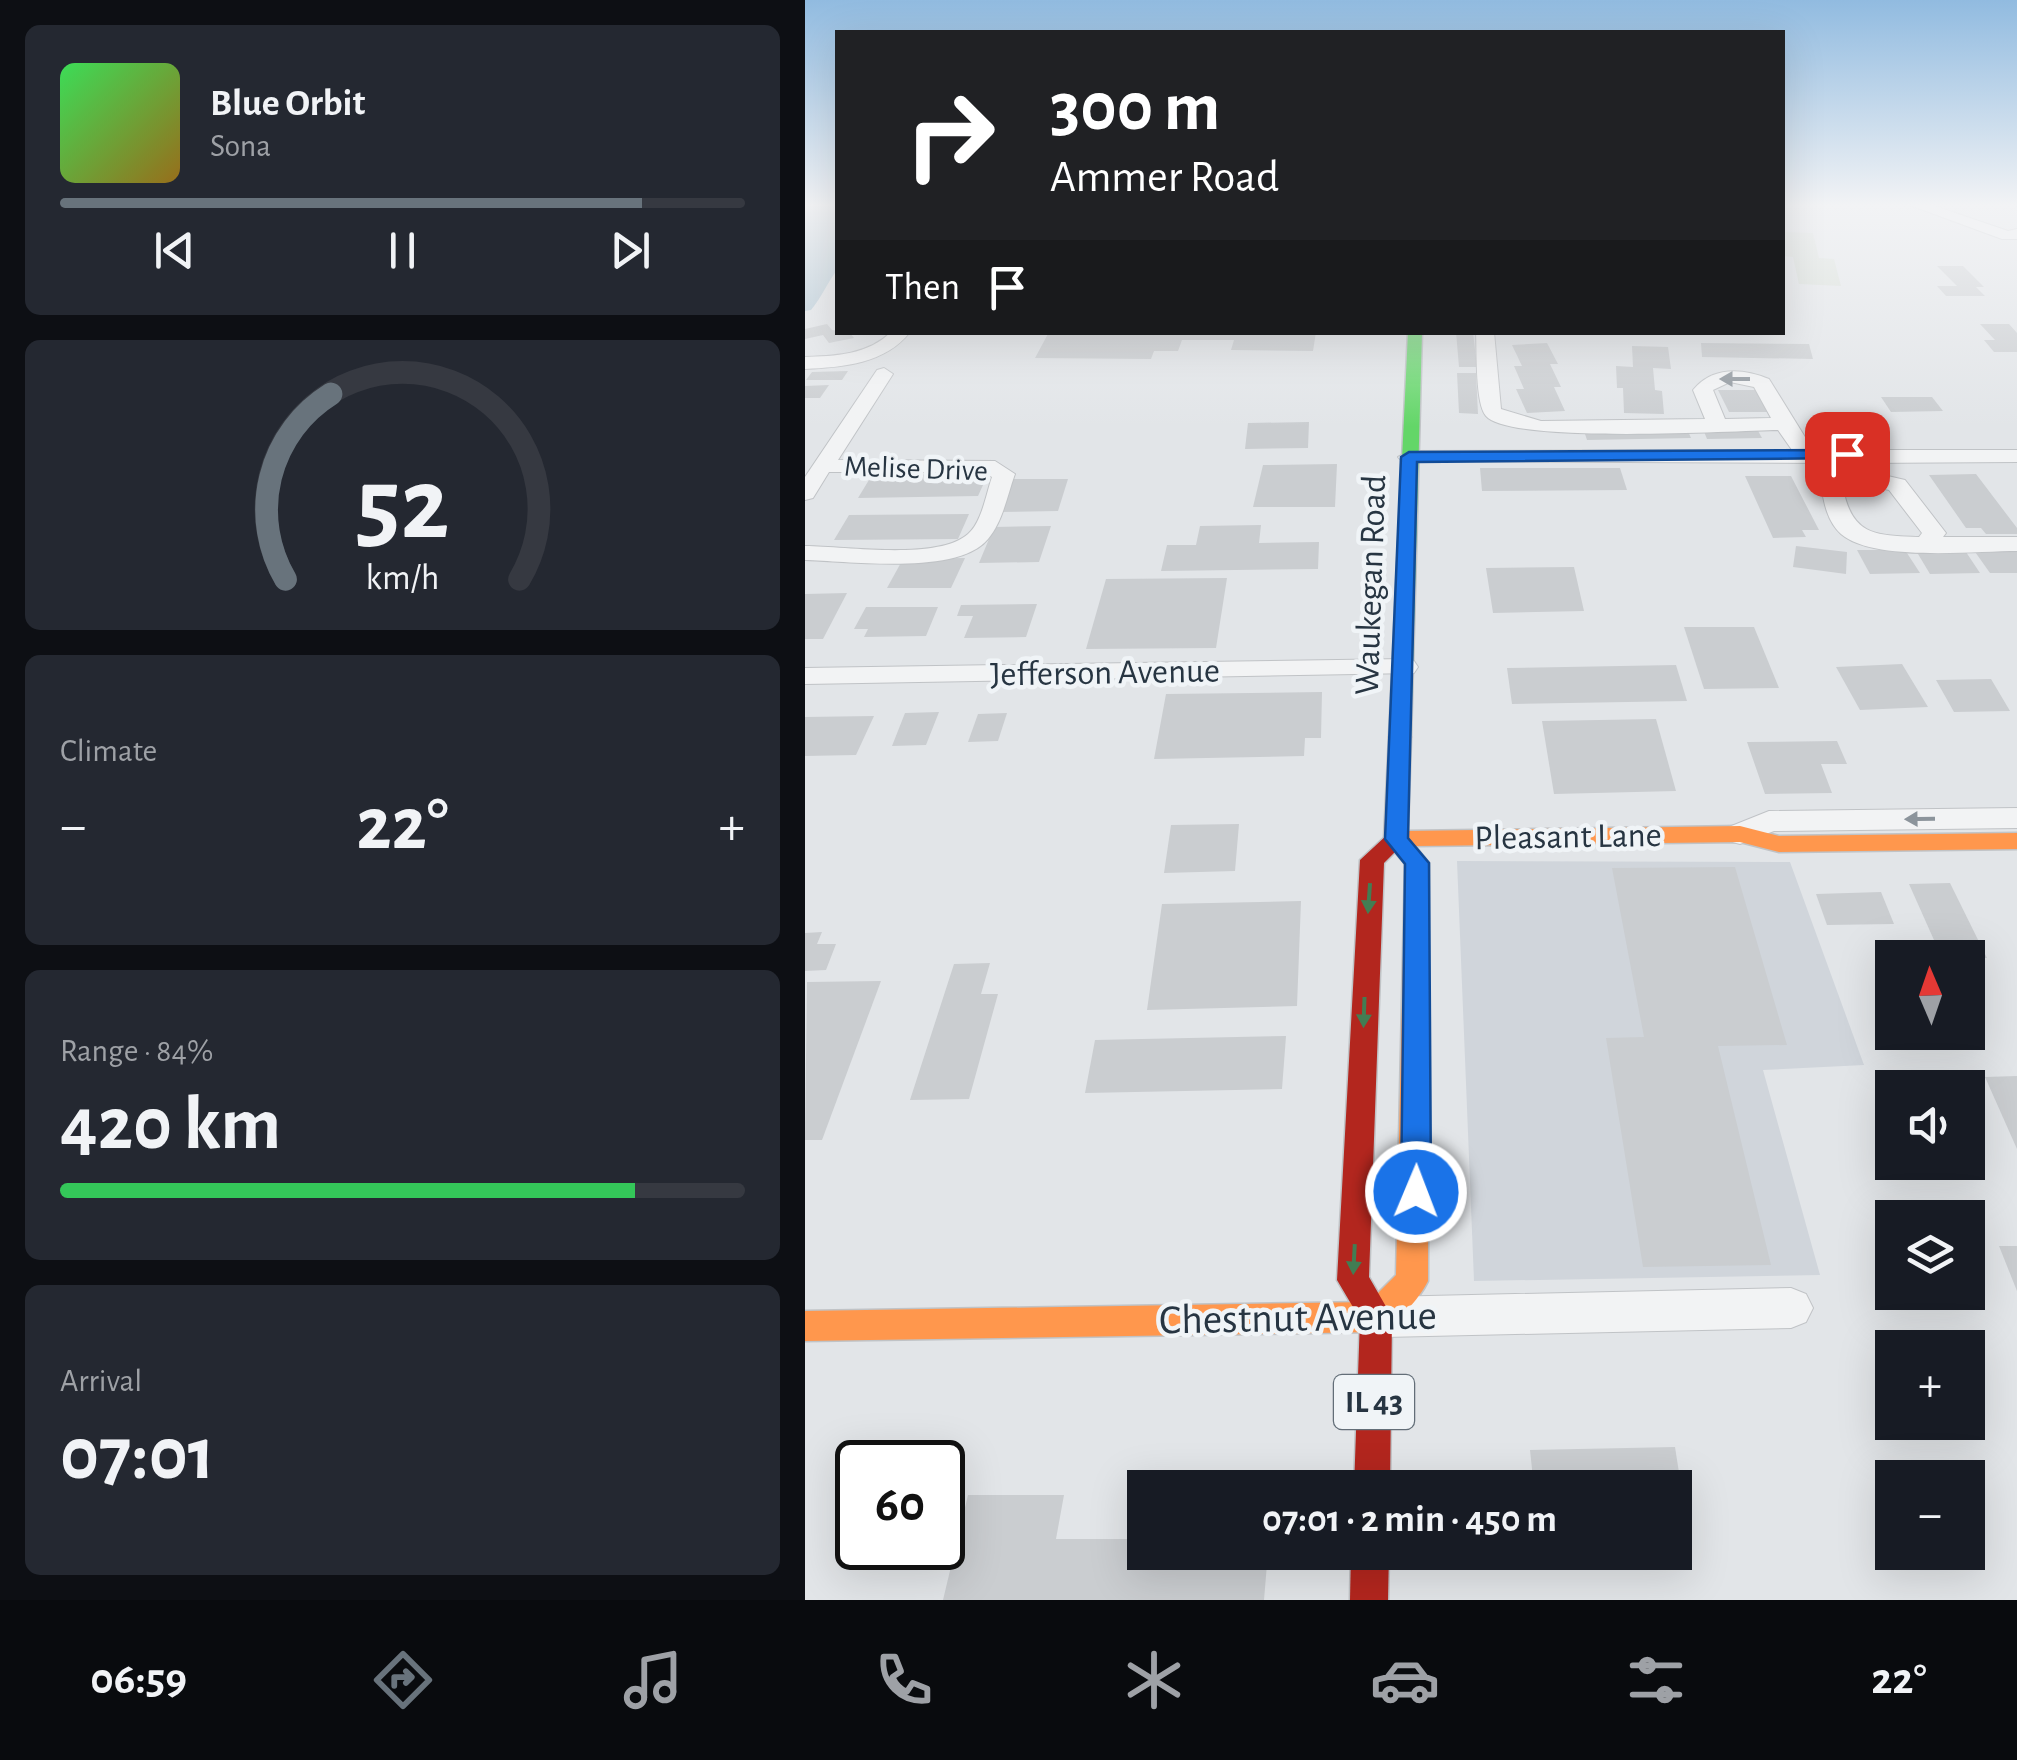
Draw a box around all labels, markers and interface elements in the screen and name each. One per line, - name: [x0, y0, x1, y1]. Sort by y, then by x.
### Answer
- icon: right: [885, 70, 1015, 200]
- text: 300 m: [1050, 73, 1220, 143]
- text: Blue Orbit: [210, 85, 365, 123]
- text: Sona: [210, 130, 271, 162]
- text: Ammer Road: [1050, 155, 1279, 200]
- icon: previous: [147, 223, 202, 278]
- icon: pause: [375, 223, 430, 278]
- icon: next: [603, 223, 658, 278]
- icon: arrive: [980, 260, 1035, 315]
- text: Then: [885, 269, 960, 307]
- one-way arrow: [1719, 371, 1751, 387]
- pin: [1805, 412, 1890, 497]
- icon: arrive: [1820, 427, 1875, 482]
- street label: Melise Drive: [844, 451, 988, 487]
- text: 52: [356, 454, 449, 558]
- street label: Waukegan Road: [1350, 474, 1392, 696]
- text: km/h: [366, 560, 439, 596]
- street label: Jefferson Avenue: [990, 653, 1220, 693]
- text: Climate: [60, 735, 157, 767]
- text: 22°: [356, 788, 449, 863]
- text: −: [60, 799, 86, 854]
- text: +: [719, 799, 745, 854]
- one-way arrow: [1903, 812, 1935, 828]
- street label: Pleasant Lane: [1474, 818, 1662, 856]
- one-way arrow: [1361, 883, 1377, 915]
- north arrow: [1875, 940, 1985, 1050]
- map controls: [1875, 940, 1985, 1570]
- one-way arrow: [1356, 997, 1372, 1029]
- text: Range · 84%: [60, 1035, 213, 1067]
- button: sound: [1875, 1070, 1985, 1180]
- text: 420 km: [60, 1088, 281, 1163]
- position arrow: [1364, 1140, 1468, 1244]
- button: layers: [1875, 1200, 1985, 1310]
- one-way arrow: [1346, 1243, 1362, 1275]
- street label: Chestnut Avenue: [1159, 1295, 1437, 1341]
- button: +: [1875, 1330, 1985, 1440]
- text: Arrival: [60, 1365, 142, 1397]
- road number: IL 43: [1334, 1375, 1414, 1429]
- text: 07:01: [60, 1418, 215, 1493]
- speed limit sign: 60: [835, 1440, 965, 1570]
- button: −: [1875, 1460, 1985, 1570]
- text: 07:01 · 2 min · 450 m: [1262, 1501, 1557, 1539]
- icon: directions: [368, 1645, 438, 1715]
- icon: music: [618, 1645, 688, 1715]
- icon: phone: [869, 1645, 939, 1715]
- icon: climate: [1119, 1645, 1189, 1715]
- icon: car: [1370, 1645, 1440, 1715]
- icon: filters: [1621, 1645, 1691, 1715]
- text: 06:59: [90, 1657, 187, 1702]
- text: 22°: [1871, 1657, 1927, 1702]

